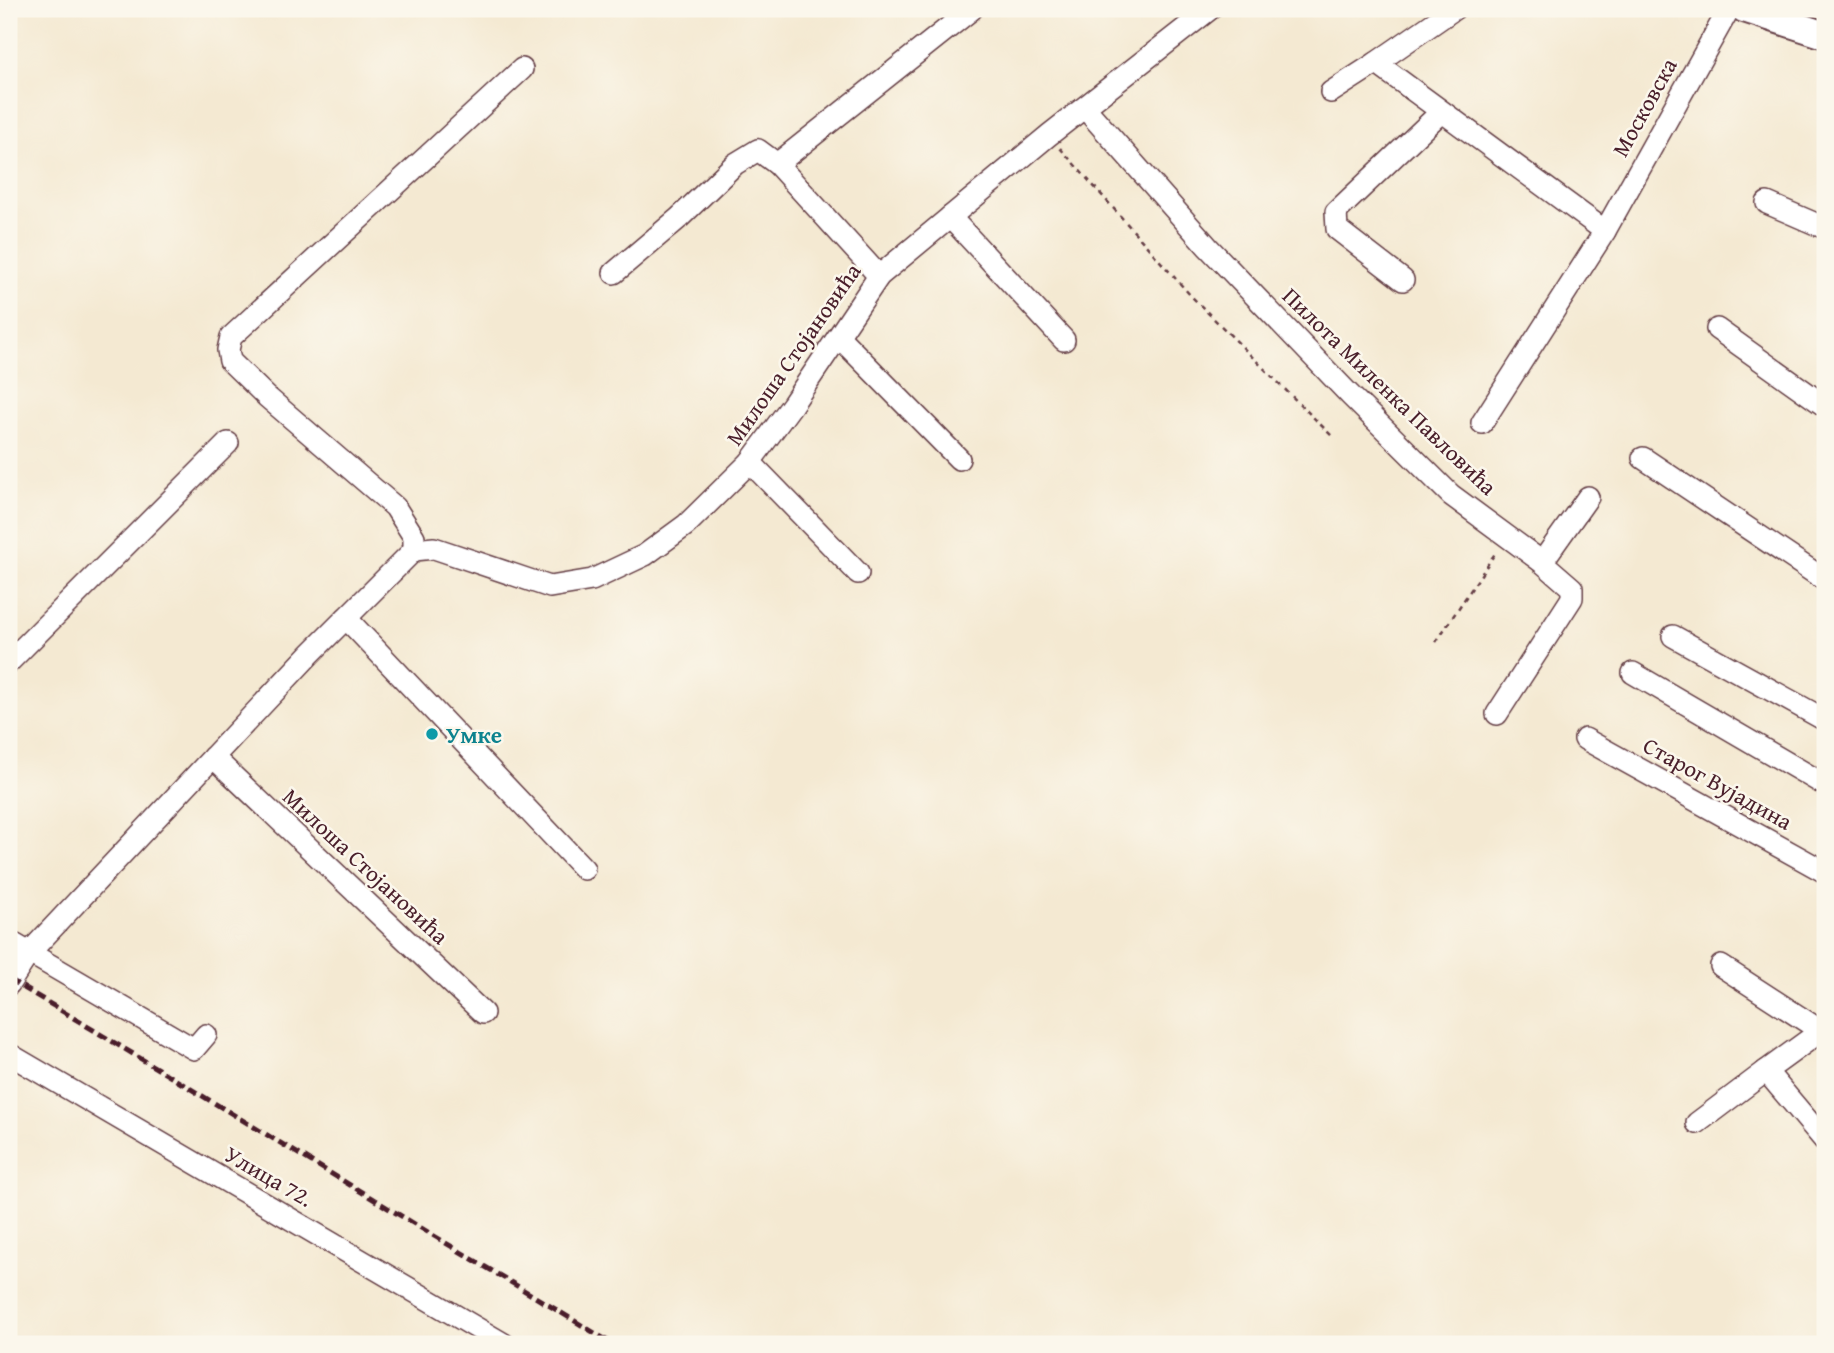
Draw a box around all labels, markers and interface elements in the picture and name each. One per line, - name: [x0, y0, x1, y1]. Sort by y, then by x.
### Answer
- street label: Московска: [1603, 52, 1685, 162]
- street label: Милоша Стојановића: [718, 256, 868, 452]
- street label: Пилота Миленка Павловића: [1275, 280, 1505, 502]
- place label: Умке: [446, 718, 502, 751]
- marker: Умке: [424, 726, 440, 742]
- street label: Старог Вујадина: [1637, 728, 1799, 838]
- street label: Милоша Стојановића: [276, 780, 456, 952]
- street label: Улица 72.: [219, 1137, 319, 1215]

